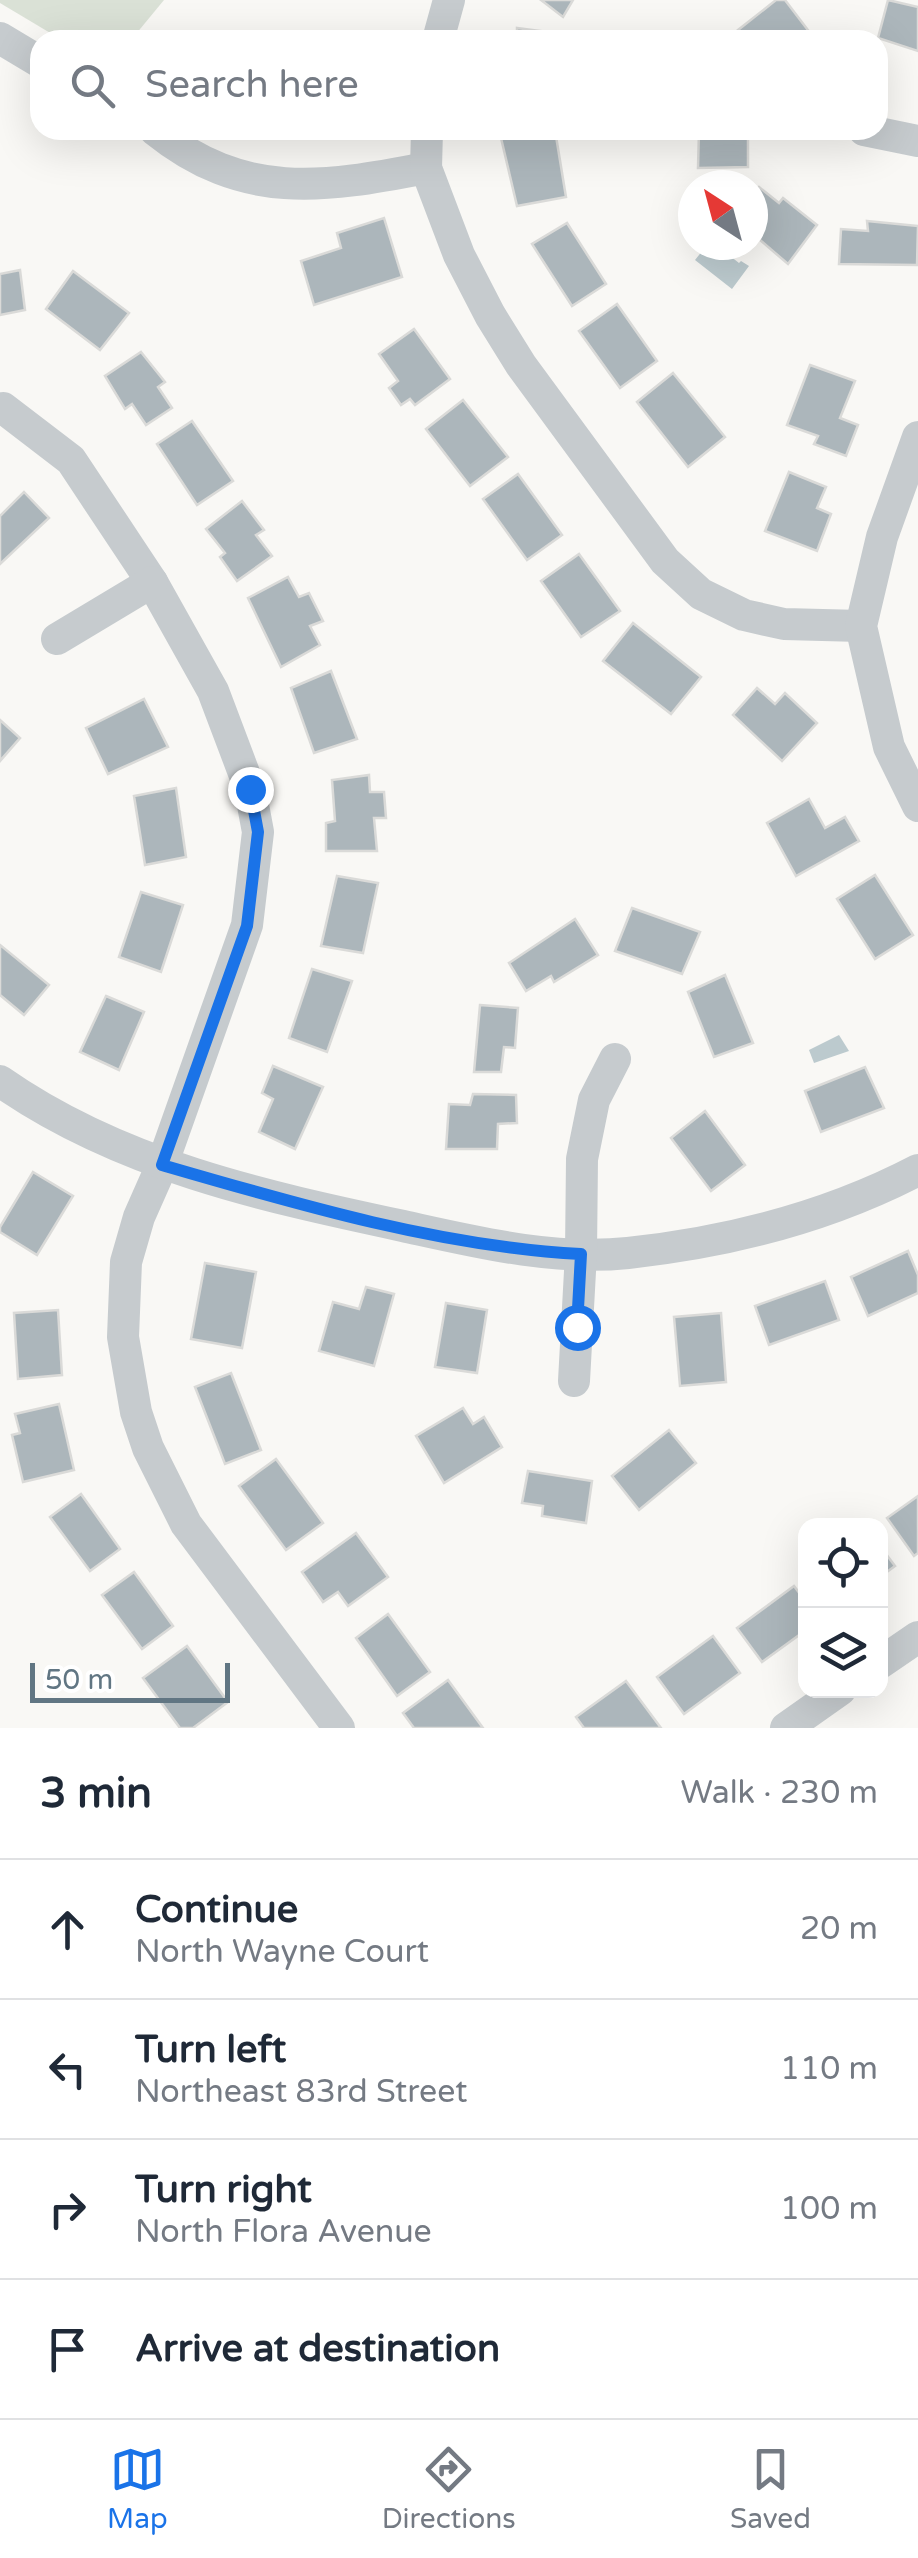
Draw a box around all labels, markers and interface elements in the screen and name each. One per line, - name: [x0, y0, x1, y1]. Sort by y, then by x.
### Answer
- search box: [30, 30, 888, 140]
- icon: search: [65, 58, 120, 113]
- text: Search here: [145, 62, 359, 108]
- north arrow: [678, 170, 768, 260]
- route end: [228, 767, 274, 813]
- route start: [555, 1305, 601, 1351]
- map controls: [798, 1518, 888, 1698]
- button: locate: [798, 1518, 888, 1608]
- button: layers: [798, 1608, 888, 1698]
- scale bar: [30, 1658, 230, 1702]
- text: 50 m: [45, 1663, 113, 1697]
- text: 3 min: [40, 1768, 152, 1819]
- text: Walk · 230 m: [681, 1774, 878, 1812]
- text: Continue: [135, 1887, 298, 1933]
- icon: ahead: [40, 1902, 95, 1957]
- text: 20 m: [800, 1910, 878, 1948]
- text: North Wayne Court: [135, 1933, 429, 1971]
- text: Turn left: [135, 2027, 286, 2073]
- icon: left: [40, 2042, 95, 2097]
- text: 110 m: [780, 2050, 878, 2088]
- text: Northeast 83rd Street: [135, 2073, 467, 2111]
- text: Turn right: [135, 2167, 312, 2213]
- icon: right: [40, 2182, 95, 2237]
- text: 100 m: [780, 2190, 878, 2228]
- text: North Flora Avenue: [135, 2213, 432, 2251]
- icon: arrive: [40, 2322, 95, 2377]
- text: Arrive at destination: [135, 2326, 500, 2372]
- tab: Map: [107, 2442, 168, 2536]
- tab: Directions: [382, 2442, 516, 2536]
- tab: Saved: [730, 2442, 811, 2536]

